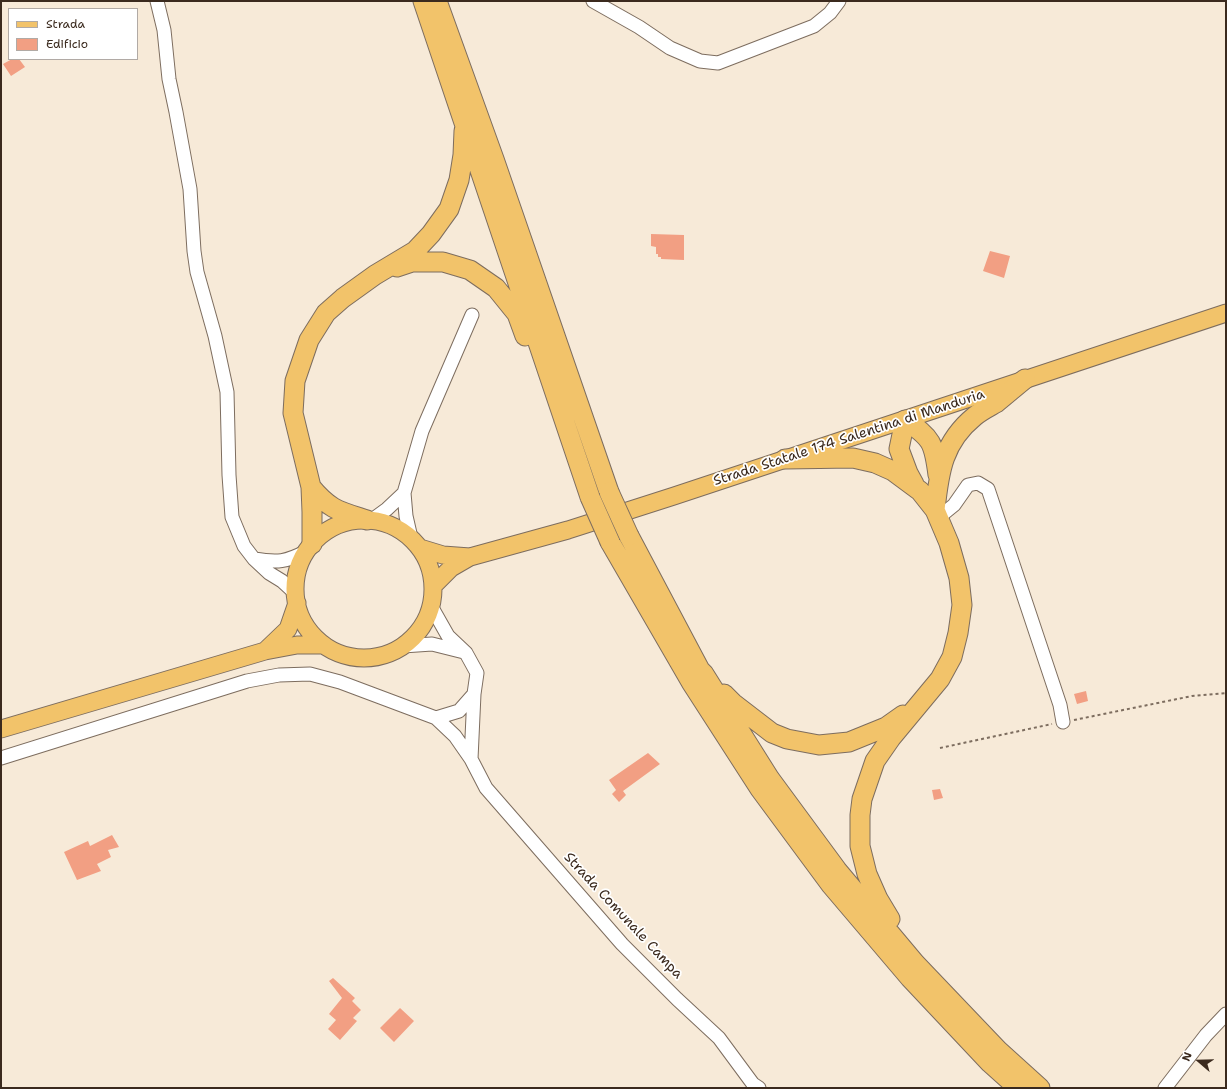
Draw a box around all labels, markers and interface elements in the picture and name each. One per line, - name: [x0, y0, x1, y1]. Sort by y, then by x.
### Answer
- legend: [8, 8, 138, 60]
- text: Strada: [46, 16, 85, 32]
- text: Edificio: [46, 36, 88, 52]
- street label: Strada Statale 174 Salentina di Manduria: [711, 386, 987, 490]
- street label: Strada Comunale Campa: [560, 849, 686, 983]
- north arrow: [1179, 1041, 1219, 1081]
- text: N: [1179, 1050, 1196, 1063]

